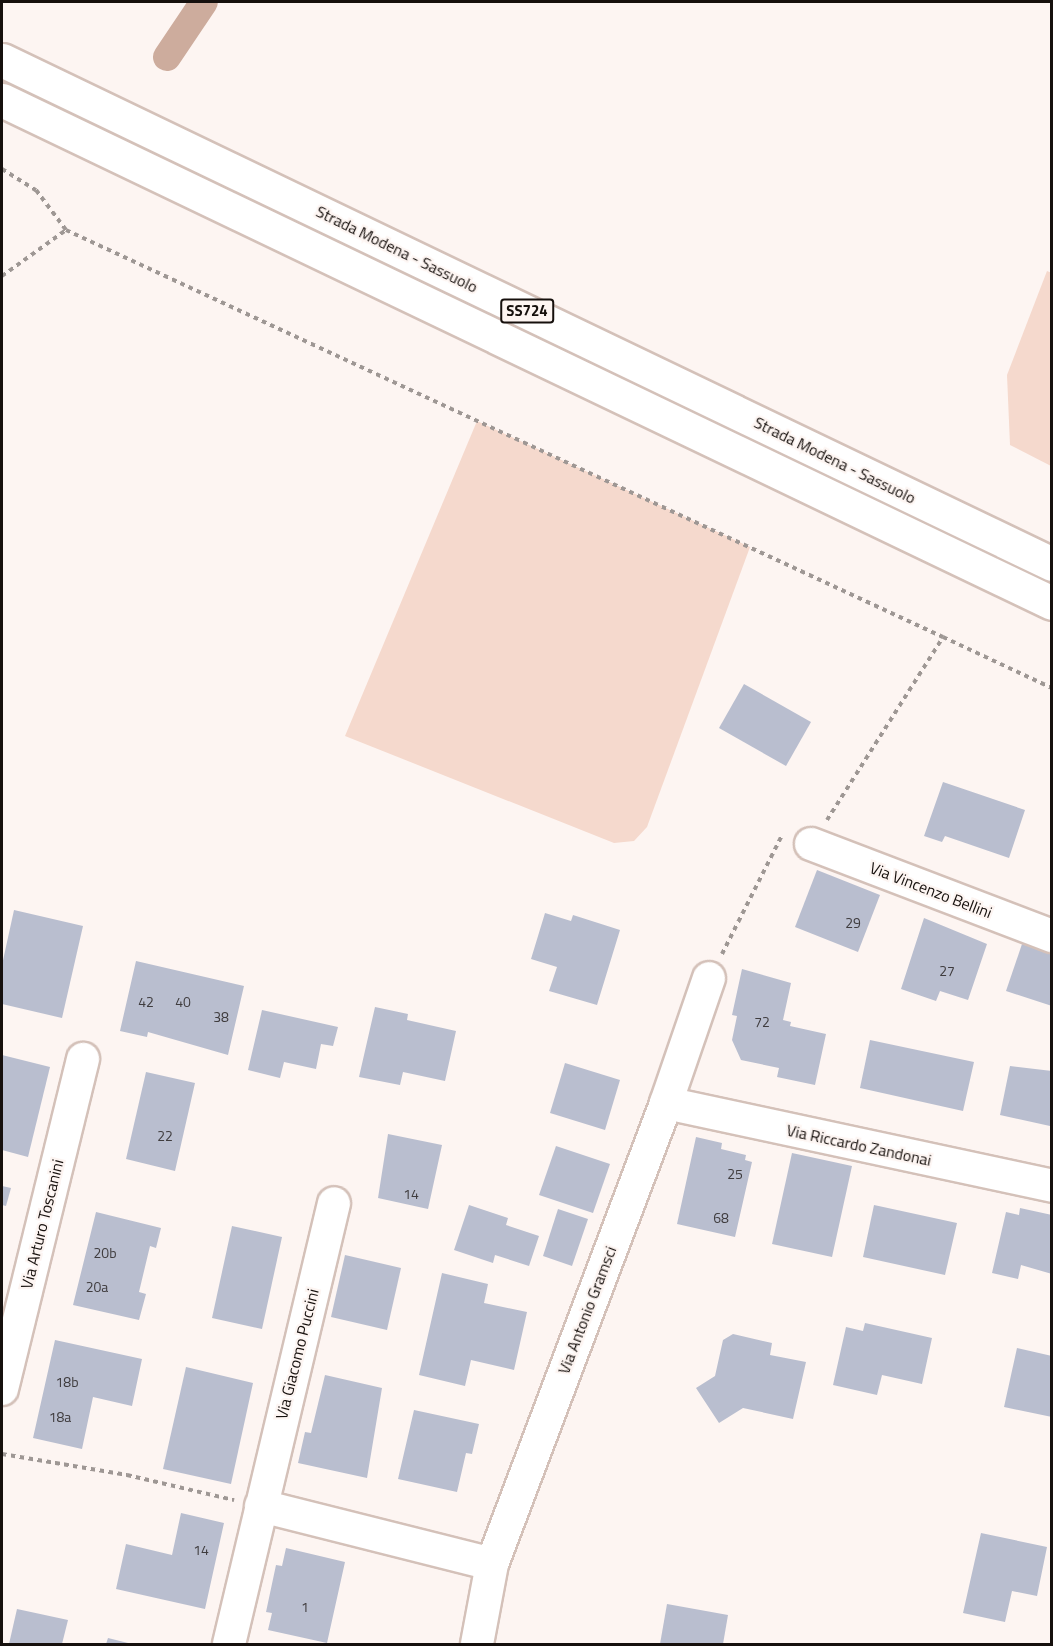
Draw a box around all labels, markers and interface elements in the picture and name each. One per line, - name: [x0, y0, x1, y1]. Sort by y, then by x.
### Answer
- street label: Strada Modena - Sassuolo: [313, 201, 481, 297]
- road number: SS724: [500, 299, 554, 323]
- street label: Strada Modena - Sassuolo: [751, 412, 919, 508]
- street label: Via Vincenzo Bellini: [867, 858, 995, 922]
- house number: 29: [845, 915, 861, 931]
- house number: 27: [939, 963, 955, 979]
- house number: 42: [138, 994, 154, 1010]
- house number: 40: [175, 994, 191, 1010]
- house number: 38: [213, 1009, 229, 1025]
- house number: 72: [754, 1014, 770, 1030]
- street label: Via Riccardo Zandonai: [785, 1120, 933, 1170]
- house number: 22: [157, 1128, 173, 1144]
- street label: Via Arturo Toscanini: [17, 1157, 67, 1291]
- house number: 25: [727, 1166, 743, 1182]
- house number: 14: [403, 1186, 419, 1202]
- house number: 68: [713, 1210, 729, 1226]
- street label: Via Antonio Gramsci: [554, 1243, 620, 1377]
- house number: 20b: [93, 1245, 117, 1261]
- house number: 20a: [86, 1279, 108, 1295]
- street label: Via Giacomo Puccini: [271, 1287, 323, 1421]
- house number: 18b: [55, 1374, 79, 1390]
- house number: 18a: [49, 1409, 71, 1425]
- house number: 14: [193, 1542, 209, 1558]
- house number: 1: [301, 1599, 309, 1615]

